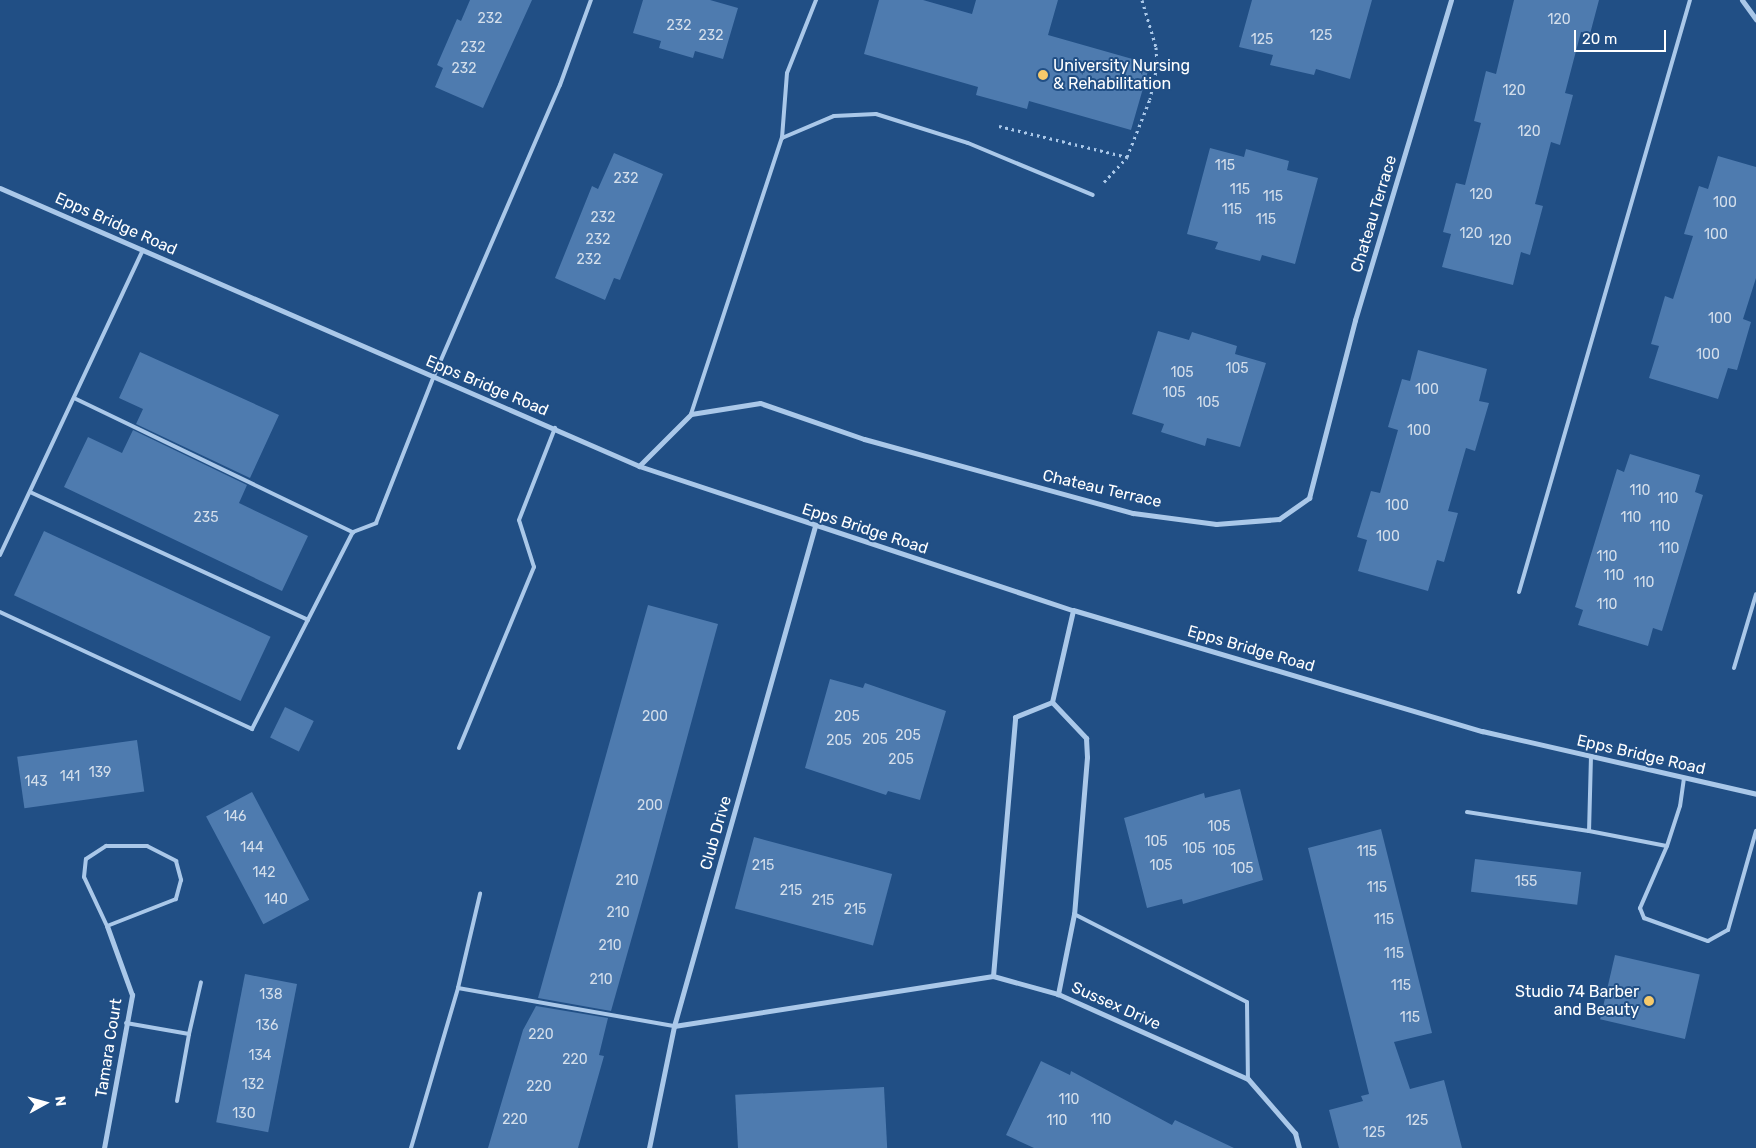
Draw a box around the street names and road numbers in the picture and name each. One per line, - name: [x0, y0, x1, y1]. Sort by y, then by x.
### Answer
- street label: Chateau Terrace: [1347, 153, 1401, 275]
- street label: Epps Bridge Road: [52, 189, 180, 259]
- street label: Epps Bridge Road: [423, 352, 551, 420]
- street label: Chateau Terrace: [1040, 466, 1164, 512]
- street label: Epps Bridge Road: [800, 500, 930, 558]
- street label: Epps Bridge Road: [1185, 622, 1317, 676]
- street label: Epps Bridge Road: [1575, 731, 1707, 779]
- street label: Club Drive: [696, 794, 736, 872]
- street label: Sussex Drive: [1068, 978, 1164, 1034]
- street label: Tamara Court: [92, 997, 126, 1099]

